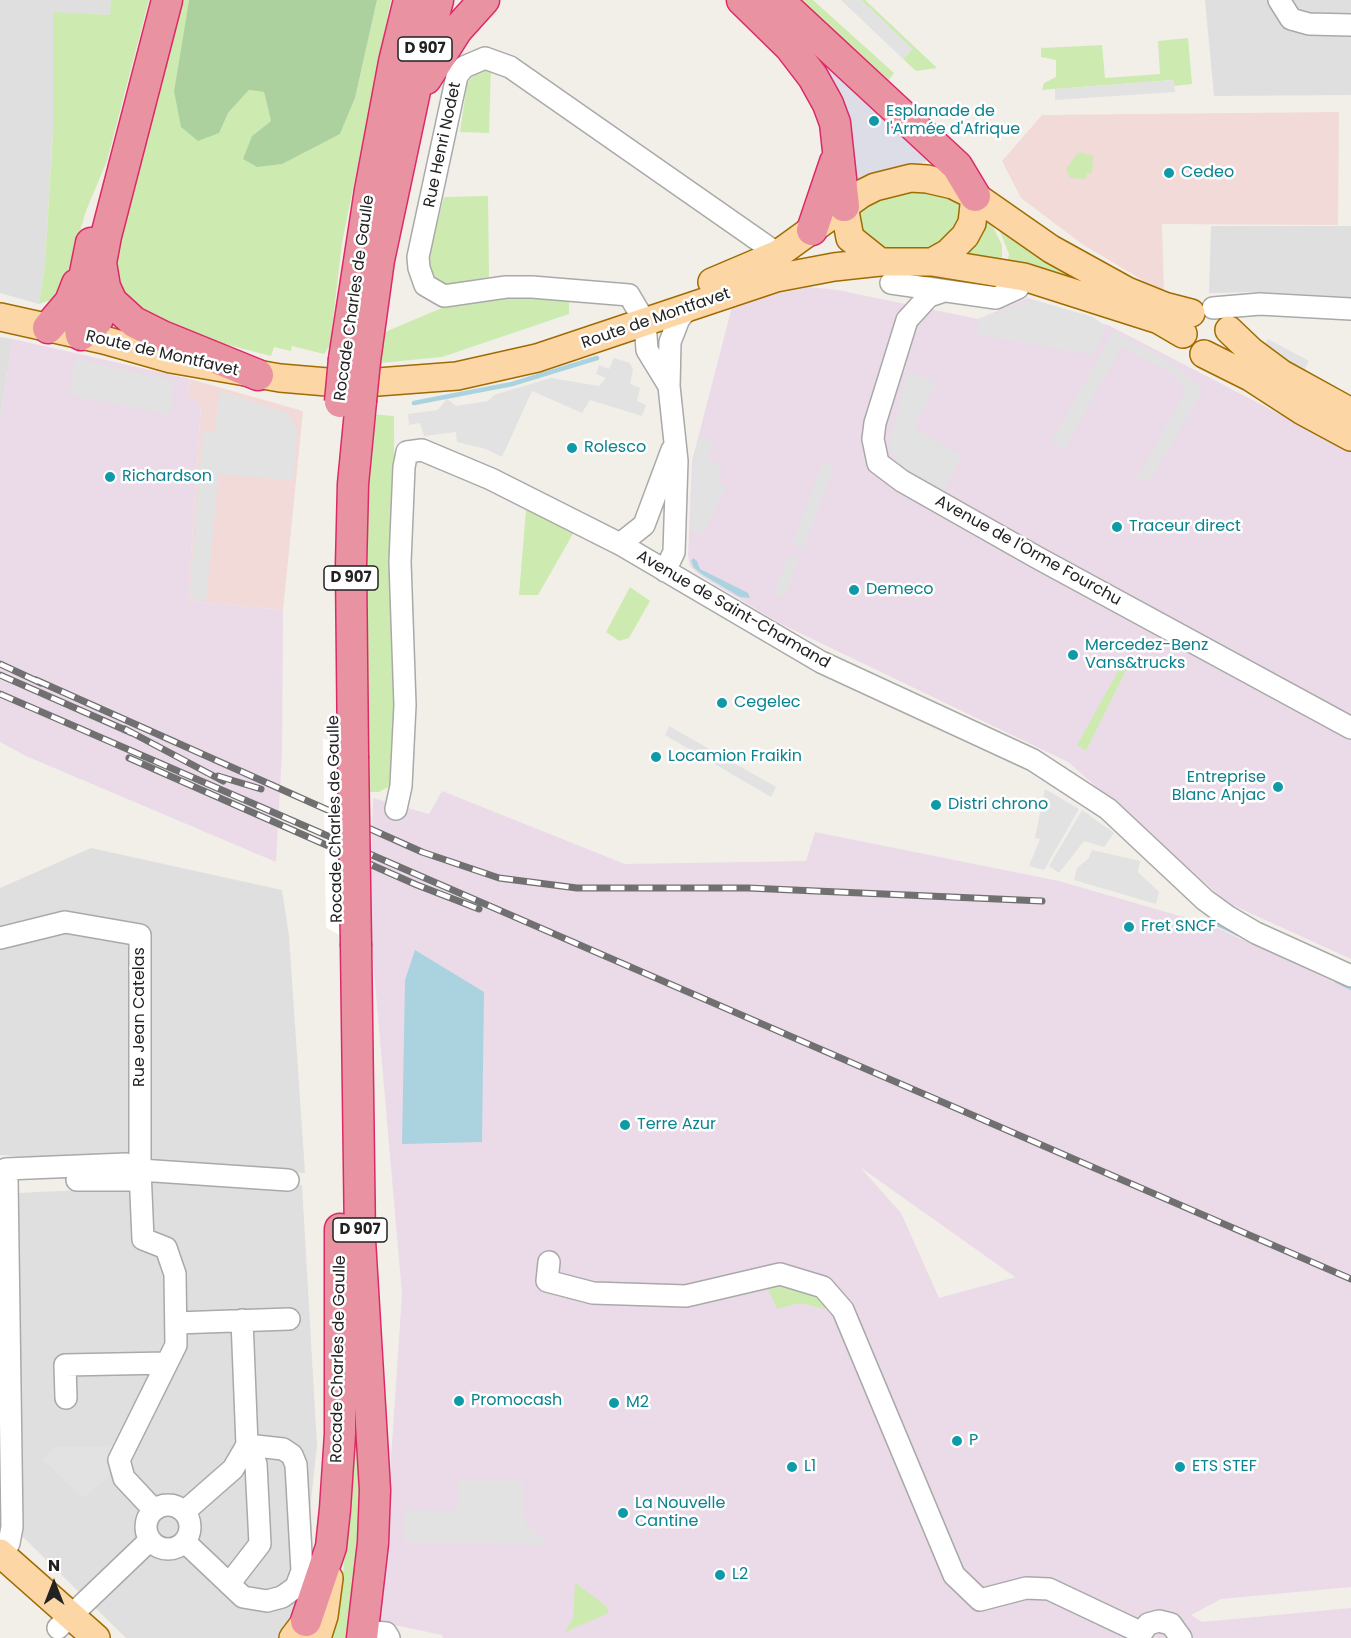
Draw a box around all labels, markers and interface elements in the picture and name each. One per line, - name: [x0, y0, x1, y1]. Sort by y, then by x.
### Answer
- road number: D 907: [398, 37, 452, 61]
- street label: Rue Henri Nodet: [420, 81, 466, 209]
- place label: Esplanade de l'Armée d'Afrique: [886, 102, 1020, 140]
- marker: Esplanade de l'Armée d'Afrique: [867, 114, 881, 128]
- place label: Cedeo: [1181, 163, 1234, 183]
- marker: Cedeo: [1162, 166, 1176, 180]
- street label: Rocade Charles de Gaulle: [331, 194, 379, 402]
- street label: Route de Montfavet: [579, 285, 733, 353]
- street label: Route de Montfavet: [84, 327, 240, 381]
- place label: Rolesco: [584, 438, 646, 458]
- marker: Rolesco: [565, 441, 579, 455]
- place label: Richardson: [122, 467, 212, 487]
- marker: Richardson: [103, 470, 117, 484]
- street label: Avenue de l'Orme Fourchu: [932, 492, 1124, 610]
- place label: Traceur direct: [1129, 517, 1241, 537]
- marker: Traceur direct: [1110, 520, 1124, 534]
- street label: Avenue de Saint-Chamand: [633, 547, 833, 673]
- road number: D 907: [324, 566, 378, 590]
- place label: Demeco: [866, 580, 934, 600]
- marker: Demeco: [847, 583, 861, 597]
- place label: Mercedez-Benz Vans&trucks: [1085, 636, 1208, 674]
- marker: Mercedez-Benz Vans&trucks: [1066, 648, 1080, 662]
- place label: Cegelec: [734, 693, 801, 713]
- marker: Cegelec: [715, 696, 729, 710]
- street label: Rocade Charles de Gaulle: [325, 715, 347, 923]
- place label: Locamion Fraikin: [668, 747, 802, 767]
- marker: Locamion Fraikin: [649, 750, 663, 764]
- place label: Entreprise Blanc Anjac: [1172, 768, 1266, 806]
- marker: Entreprise Blanc Anjac: [1271, 780, 1285, 794]
- place label: Distri chrono: [948, 795, 1048, 815]
- marker: Distri chrono: [929, 798, 943, 812]
- place label: Fret SNCF: [1141, 917, 1216, 937]
- marker: Fret SNCF: [1122, 920, 1136, 934]
- street label: Rue Jean Catelas: [130, 947, 150, 1087]
- place label: Terre Azur: [637, 1115, 716, 1135]
- marker: Terre Azur: [618, 1118, 632, 1132]
- road number: D 907: [333, 1218, 387, 1242]
- street label: Rocade Charles de Gaulle: [328, 1255, 350, 1463]
- place label: Promocash: [471, 1391, 562, 1411]
- place label: M2: [626, 1393, 649, 1413]
- marker: Promocash: [452, 1394, 466, 1408]
- marker: M2: [607, 1396, 621, 1410]
- place label: P: [969, 1431, 978, 1451]
- marker: P: [950, 1434, 964, 1448]
- place label: L1: [804, 1457, 816, 1477]
- place label: ETS STEF: [1192, 1457, 1257, 1477]
- marker: L1: [785, 1460, 799, 1474]
- marker: ETS STEF: [1173, 1460, 1187, 1474]
- place label: La Nouvelle Cantine: [635, 1494, 725, 1532]
- marker: La Nouvelle Cantine: [616, 1506, 630, 1520]
- north arrow: [24, 1554, 84, 1614]
- text: N: [48, 1554, 60, 1577]
- place label: L2: [732, 1565, 748, 1585]
- marker: L2: [713, 1568, 727, 1582]

